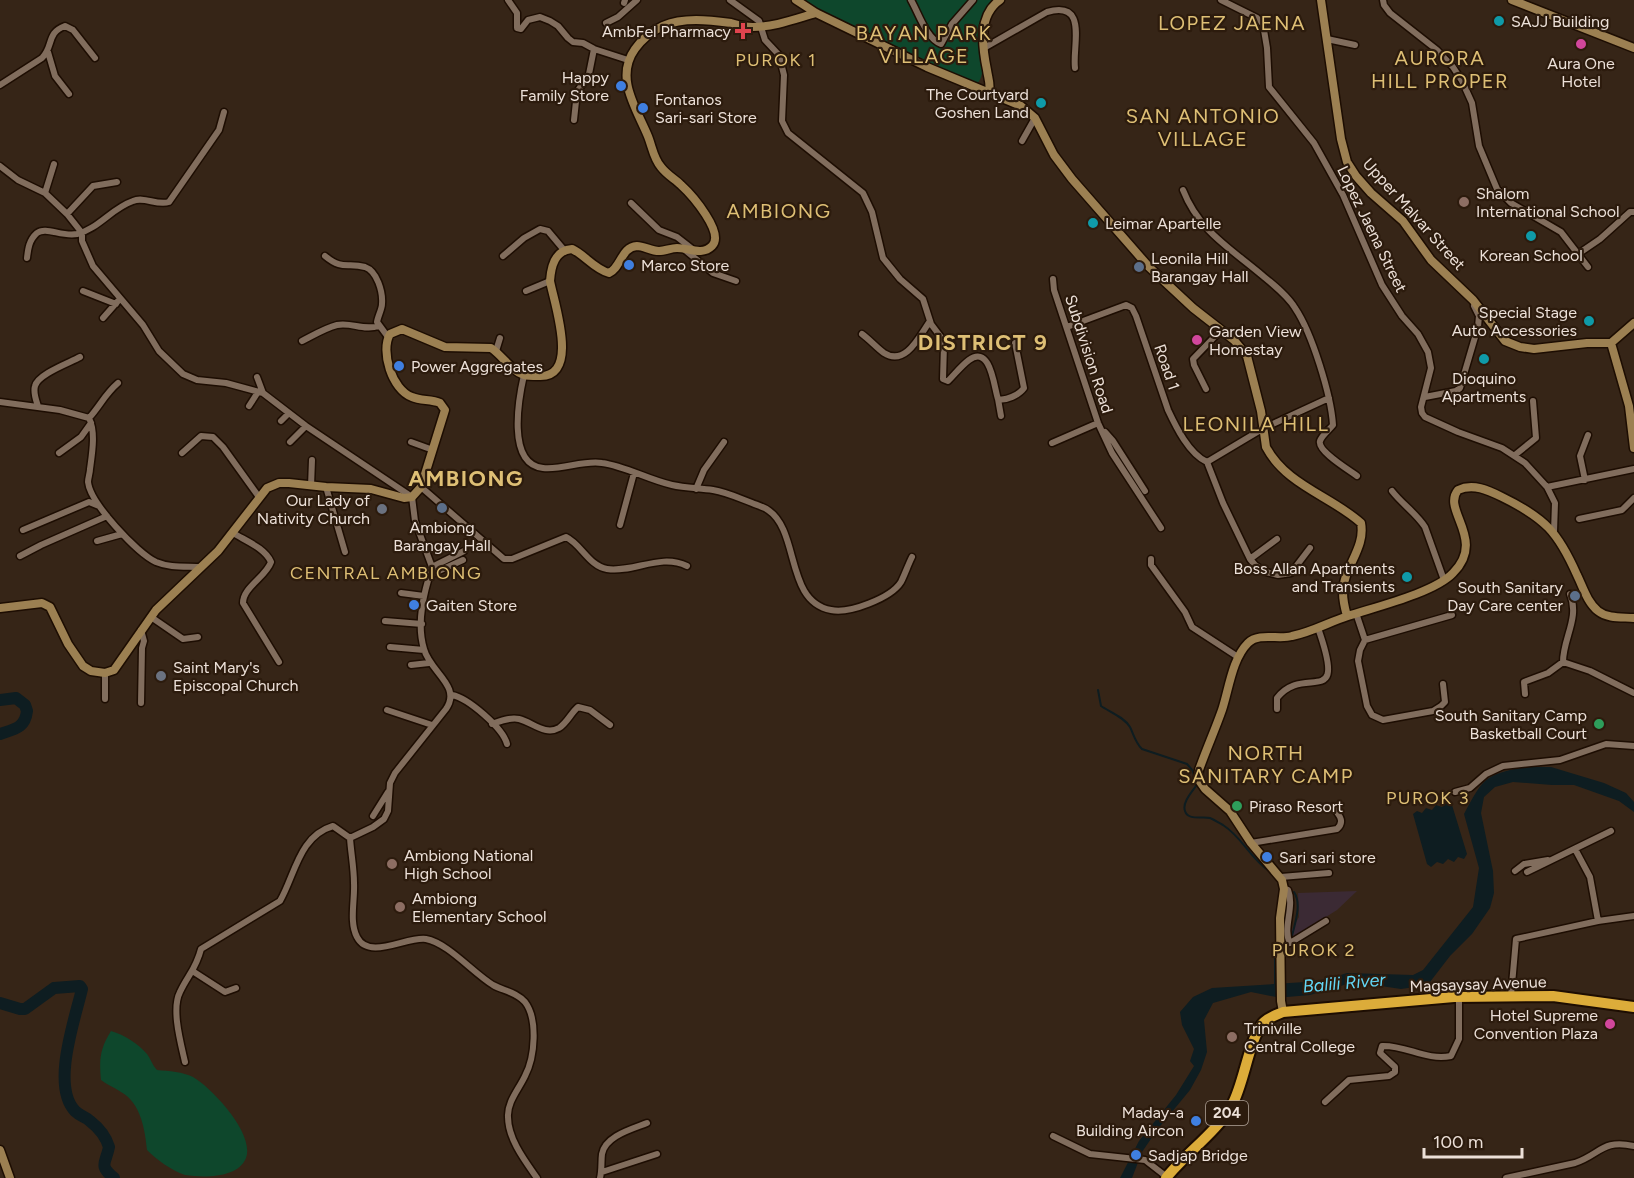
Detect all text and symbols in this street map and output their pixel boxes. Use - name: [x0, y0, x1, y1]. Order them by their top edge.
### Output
- district label: LOPEZ JAENA: [1158, 11, 1306, 35]
- place label: SAJJ Building: [1511, 12, 1609, 31]
- marker: SAJJ Building: [1492, 14, 1506, 28]
- district label: BAYAN PARK VILLAGE: [856, 21, 992, 68]
- place label: AmbFel Pharmacy: [602, 22, 732, 41]
- marker: AmbFel Pharmacy: [736, 24, 750, 38]
- marker: Aura One Hotel: [1574, 37, 1588, 51]
- district label: AURORA HILL PROPER: [1371, 46, 1509, 93]
- district label: PUROK 1: [735, 49, 817, 71]
- place label: Aura One Hotel: [1547, 54, 1615, 91]
- place label: Happy Family Store: [520, 68, 610, 105]
- marker: Happy Family Store: [614, 79, 628, 93]
- place label: The Courtyard Goshen Land: [926, 85, 1029, 122]
- place label: Fontanos Sari-sari Store: [655, 90, 757, 127]
- marker: The Courtyard Goshen Land: [1034, 96, 1048, 110]
- marker: Fontanos Sari-sari Store: [636, 101, 650, 115]
- district label: SAN ANTONIO VILLAGE: [1126, 104, 1280, 151]
- street label: Upper Malvar Street: [1359, 154, 1469, 274]
- street label: Lopez Jaena Street: [1333, 163, 1411, 295]
- place label: Shalom International School: [1476, 184, 1620, 221]
- marker: Shalom International School: [1457, 195, 1471, 209]
- district label: AMBIONG: [727, 199, 831, 223]
- place label: Leimar Apartelle: [1105, 214, 1222, 233]
- marker: Leimar Apartelle: [1086, 216, 1100, 230]
- marker: Korean School: [1524, 229, 1538, 243]
- place label: Korean School: [1479, 246, 1583, 265]
- place label: Leonila Hill Barangay Hall: [1151, 249, 1248, 286]
- place label: Marco Store: [641, 256, 730, 275]
- marker: Marco Store: [622, 258, 636, 272]
- marker: Leonila Hill Barangay Hall: [1132, 260, 1146, 274]
- street label: Subdivision Road: [1061, 292, 1117, 416]
- place label: Special Stage Auto Accessories: [1452, 303, 1577, 340]
- marker: Special Stage Auto Accessories: [1582, 314, 1596, 328]
- place label: Garden View Homestay: [1209, 322, 1302, 359]
- district label: DISTRICT 9: [918, 329, 1048, 356]
- marker: Garden View Homestay: [1190, 333, 1204, 347]
- street label: Road 1: [1150, 341, 1184, 393]
- marker: Dioquino Apartments: [1477, 352, 1491, 366]
- place label: Power Aggregates: [411, 357, 543, 376]
- marker: Power Aggregates: [392, 359, 406, 373]
- place label: Dioquino Apartments: [1442, 369, 1526, 406]
- district label: LEONILA HILL: [1183, 412, 1329, 436]
- district label: AMBIONG: [408, 465, 524, 492]
- place label: Our Lady of Nativity Church: [257, 491, 370, 528]
- marker: Ambiong Barangay Hall: [435, 501, 449, 515]
- marker: Our Lady of Nativity Church: [375, 502, 389, 516]
- place label: Ambiong Barangay Hall: [393, 518, 491, 555]
- place label: Boss Allan Apartments and Transients: [1233, 559, 1395, 596]
- district label: CENTRAL AMBIONG: [290, 562, 482, 584]
- marker: Boss Allan Apartments and Transients: [1400, 570, 1414, 584]
- place label: South Sanitary Day Care center: [1447, 578, 1564, 615]
- marker: South Sanitary Day Care center: [1568, 589, 1582, 603]
- place label: Gaiten Store: [426, 596, 517, 615]
- marker: Gaiten Store: [407, 598, 421, 612]
- place label: Saint Mary's Episcopal Church: [173, 658, 299, 695]
- marker: Saint Mary's Episcopal Church: [154, 669, 168, 683]
- place label: South Sanitary Camp Basketball Court: [1435, 706, 1587, 743]
- marker: South Sanitary Camp Basketball Court: [1592, 717, 1606, 731]
- district label: NORTH SANITARY CAMP: [1178, 741, 1354, 788]
- district label: PUROK 3: [1386, 787, 1470, 809]
- place label: Piraso Resort: [1249, 797, 1343, 816]
- marker: Piraso Resort: [1230, 799, 1244, 813]
- place label: Ambiong National High School: [404, 846, 533, 883]
- place label: Sari sari store: [1279, 848, 1376, 867]
- marker: Sari sari store: [1260, 850, 1274, 864]
- marker: Ambiong National High School: [385, 857, 399, 871]
- place label: Ambiong Elementary School: [412, 889, 546, 926]
- marker: Ambiong Elementary School: [393, 900, 407, 914]
- district label: PUROK 2: [1272, 939, 1356, 961]
- water label: Balili River: [1302, 968, 1387, 998]
- street label: Magsaysay Avenue: [1409, 972, 1547, 996]
- place label: Hotel Supreme Convention Plaza: [1474, 1006, 1598, 1043]
- marker: Hotel Supreme Convention Plaza: [1603, 1017, 1617, 1031]
- place label: Triniville Central College: [1244, 1019, 1355, 1056]
- marker: Triniville Central College: [1225, 1030, 1239, 1044]
- road number: 204: [1206, 1101, 1248, 1125]
- place label: Maday-a Building Aircon: [1076, 1103, 1184, 1140]
- marker: Maday-a Building Aircon: [1189, 1114, 1203, 1128]
- scale bar: [1424, 1121, 1522, 1159]
- text: 100 m: [1433, 1131, 1483, 1153]
- place label: Sadjap Bridge: [1148, 1146, 1248, 1165]
- marker: Sadjap Bridge: [1129, 1148, 1143, 1162]

